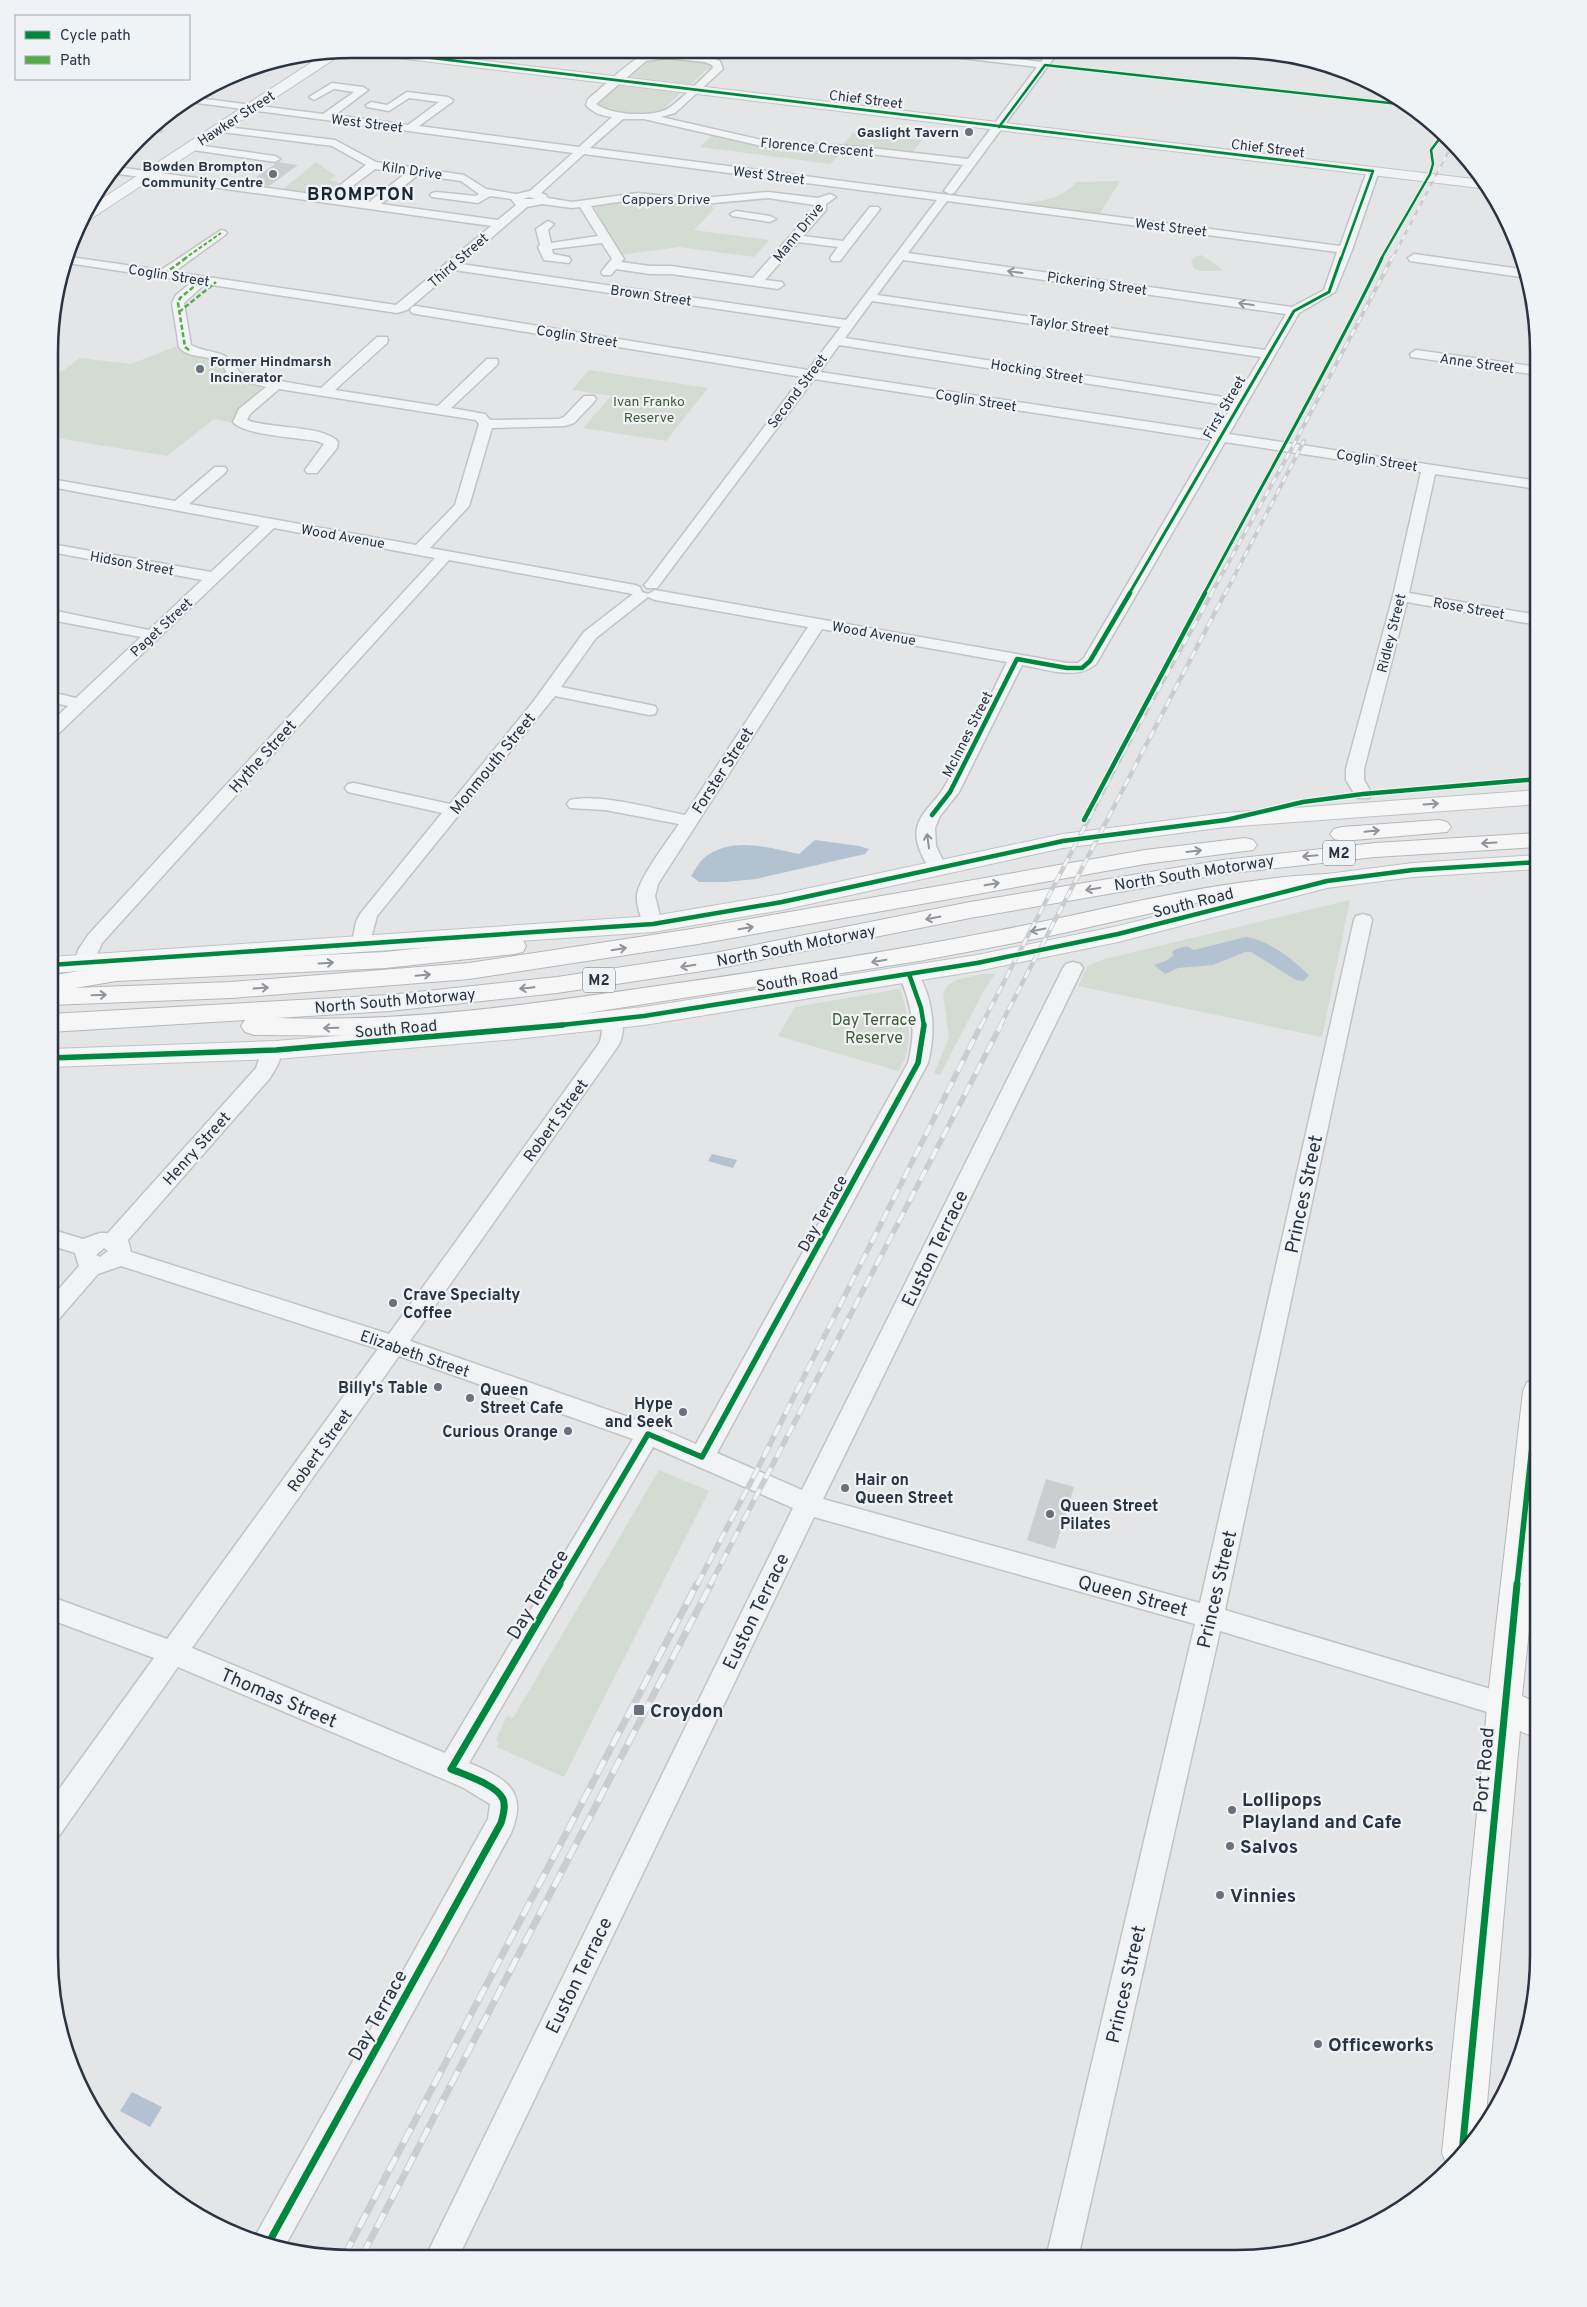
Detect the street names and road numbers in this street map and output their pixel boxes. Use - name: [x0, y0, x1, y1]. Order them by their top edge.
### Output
- street label: Hawker Street: [195, 88, 279, 151]
- street label: Chief Street: [828, 88, 904, 113]
- street label: West Street: [330, 112, 404, 137]
- street label: Florence Crescent: [759, 135, 874, 162]
- street label: Chief Street: [1230, 137, 1306, 162]
- street label: Kiln Drive: [380, 159, 443, 184]
- street label: West Street: [732, 164, 806, 189]
- street label: Cappers Drive: [622, 192, 710, 209]
- street label: Mann Drive: [770, 200, 828, 266]
- street label: West Street: [1134, 216, 1208, 241]
- street label: Third Street: [425, 230, 493, 292]
- street label: Coglin Street: [127, 262, 211, 291]
- street label: Pickering Street: [1046, 269, 1148, 300]
- street label: Brown Street: [609, 282, 692, 311]
- street label: Taylor Street: [1028, 312, 1110, 341]
- street label: Coglin Street: [535, 323, 619, 352]
- street label: Second Street: [765, 351, 832, 432]
- street label: Anne Street: [1438, 351, 1515, 378]
- street label: Hocking Street: [989, 357, 1084, 388]
- street label: First Street: [1200, 373, 1250, 442]
- street label: Coglin Street: [934, 387, 1018, 416]
- street label: Coglin Street: [1335, 447, 1419, 476]
- street label: Wood Avenue: [299, 522, 386, 553]
- street label: Hidson Street: [88, 549, 175, 580]
- street label: Ridley Street: [1374, 592, 1410, 675]
- street label: Paget Street: [128, 595, 197, 661]
- street label: Rose Street: [1432, 595, 1506, 624]
- street label: Wood Avenue: [830, 619, 917, 650]
- street label: McInnes Street: [939, 689, 997, 781]
- street label: Monmouth Street: [446, 709, 541, 819]
- street label: Hythe Street: [226, 717, 301, 798]
- street label: Forster Street: [688, 724, 759, 818]
- road number: M2: [1323, 840, 1355, 866]
- street label: North South Motorway: [1113, 851, 1276, 896]
- street label: South Road: [1151, 884, 1236, 924]
- street label: North South Motorway: [715, 922, 878, 972]
- street label: South Road: [755, 965, 840, 997]
- road number: M2: [583, 968, 615, 992]
- street label: North South Motorway: [314, 985, 477, 1019]
- street label: South Road: [354, 1016, 438, 1044]
- street label: Robert Street: [520, 1076, 593, 1166]
- street label: Henry Street: [159, 1109, 236, 1190]
- street label: Princes Street: [1281, 1133, 1329, 1256]
- street label: Day Terrace: [794, 1172, 853, 1256]
- street label: Euston Terrace: [897, 1187, 974, 1311]
- street label: Elizabeth Street: [357, 1327, 472, 1383]
- street label: Robert Street: [284, 1406, 357, 1496]
- street label: Princes Street: [1193, 1528, 1243, 1651]
- street label: Day Terrace: [503, 1546, 575, 1644]
- street label: Euston Terrace: [718, 1550, 795, 1674]
- street label: Queen Street: [1075, 1571, 1190, 1623]
- street label: Thomas Street: [216, 1663, 340, 1734]
- street label: Port Road: [1469, 1726, 1501, 1814]
- street label: Euston Terrace: [541, 1914, 618, 2038]
- street label: Princes Street: [1102, 1923, 1152, 2046]
- street label: Day Terrace: [344, 1966, 414, 2066]

